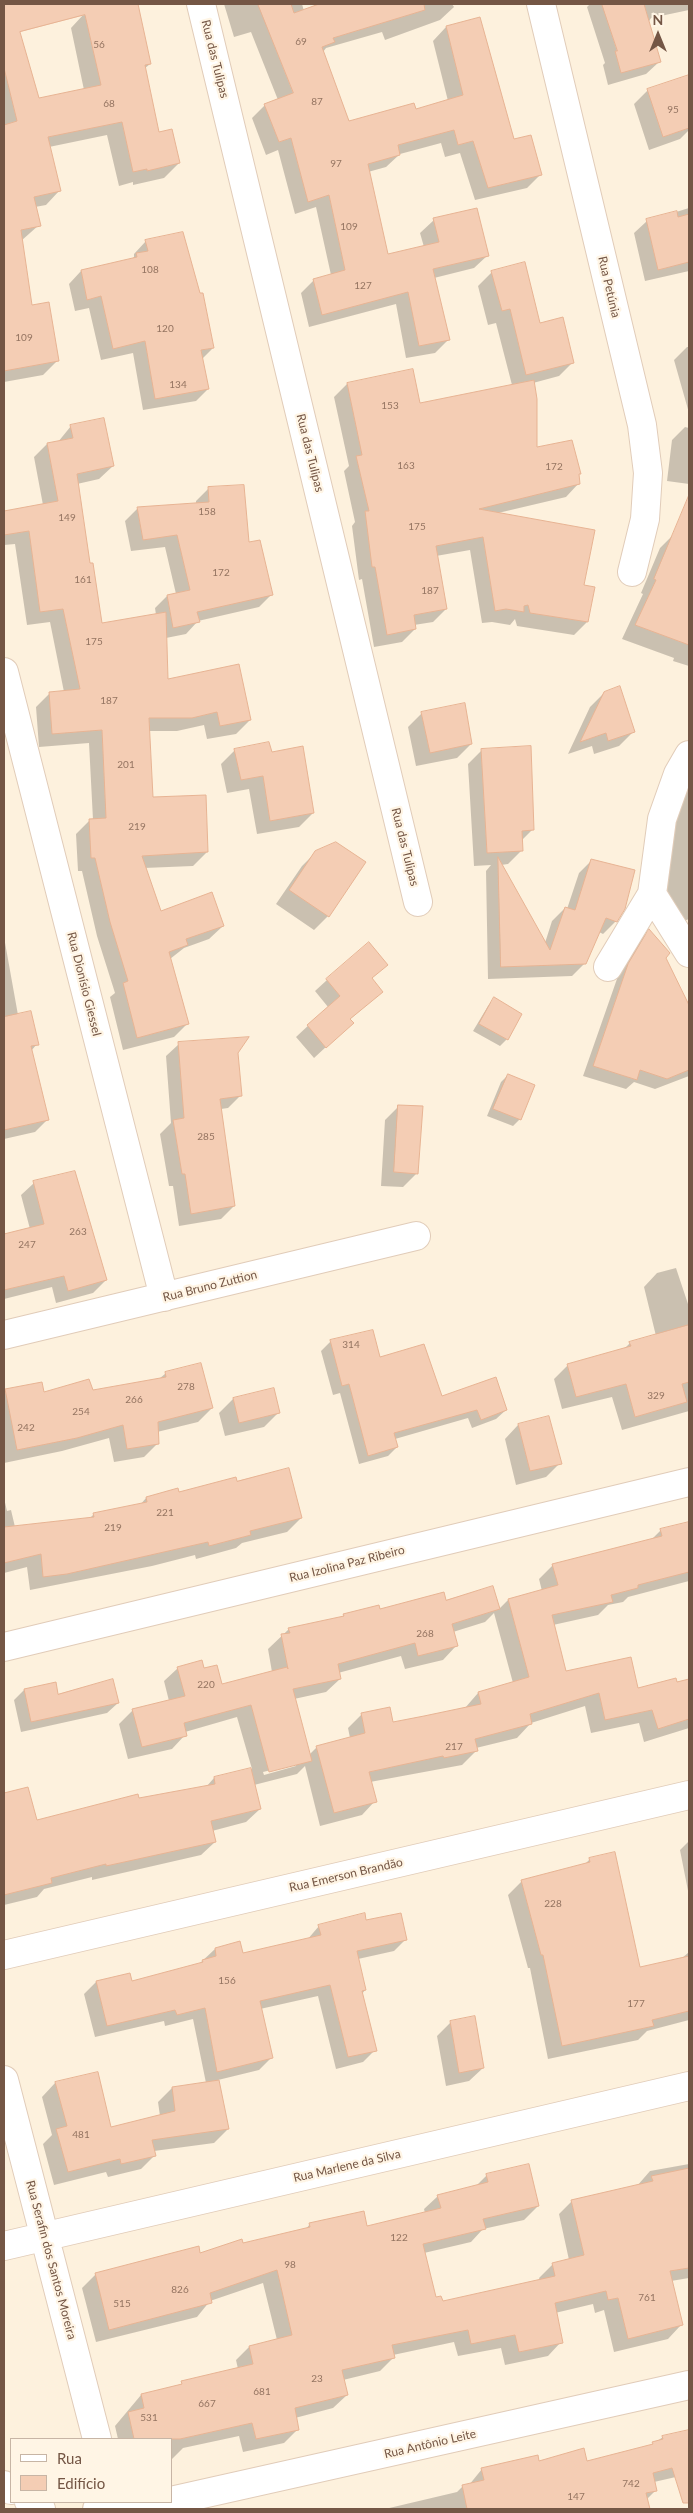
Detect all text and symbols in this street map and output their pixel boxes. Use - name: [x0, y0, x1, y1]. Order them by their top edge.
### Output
- north arrow: [633, 10, 683, 60]
- text: N: [653, 11, 663, 28]
- street label: Rua das Tulipas: [198, 18, 232, 100]
- house number: 69: [295, 36, 307, 48]
- house number: 56: [93, 39, 105, 51]
- house number: 87: [311, 96, 323, 108]
- house number: 68: [103, 98, 115, 110]
- house number: 95: [667, 104, 679, 116]
- house number: 97: [330, 158, 342, 170]
- house number: 109: [340, 221, 358, 233]
- street label: Rua Petúnia: [595, 255, 623, 319]
- house number: 108: [141, 264, 159, 276]
- house number: 127: [354, 280, 372, 292]
- house number: 120: [156, 323, 174, 335]
- house number: 109: [15, 332, 33, 344]
- house number: 134: [169, 379, 187, 391]
- house number: 153: [381, 400, 399, 412]
- street label: Rua das Tulipas: [293, 412, 327, 494]
- house number: 163: [397, 460, 415, 472]
- house number: 172: [545, 461, 563, 473]
- house number: 158: [198, 506, 216, 518]
- house number: 149: [58, 512, 76, 524]
- house number: 175: [408, 521, 426, 533]
- house number: 172: [212, 567, 230, 579]
- house number: 161: [74, 574, 92, 586]
- house number: 187: [421, 585, 439, 597]
- house number: 175: [85, 636, 103, 648]
- house number: 187: [100, 695, 118, 707]
- house number: 201: [117, 759, 135, 771]
- street label: Rua das Tulipas: [388, 806, 422, 888]
- house number: 219: [128, 821, 146, 833]
- street label: Rua Dionísio Giessel: [64, 930, 104, 1038]
- house number: 285: [197, 1131, 215, 1143]
- house number: 263: [69, 1226, 87, 1238]
- house number: 247: [18, 1239, 36, 1251]
- street label: Rua Bruno Zuttion: [161, 1267, 259, 1305]
- house number: 314: [342, 1339, 360, 1351]
- house number: 278: [177, 1381, 195, 1393]
- house number: 329: [647, 1390, 665, 1402]
- house number: 266: [125, 1394, 143, 1406]
- house number: 254: [72, 1406, 90, 1418]
- house number: 242: [17, 1422, 35, 1434]
- house number: 221: [156, 1507, 174, 1519]
- house number: 219: [104, 1522, 122, 1534]
- street label: Rua Izolina Paz Ribeiro: [288, 1543, 406, 1585]
- house number: 268: [416, 1628, 434, 1640]
- house number: 220: [197, 1679, 215, 1691]
- house number: 217: [445, 1741, 463, 1753]
- street label: Rua Emerson Brandão: [288, 1855, 404, 1895]
- house number: 228: [544, 1898, 562, 1910]
- house number: 156: [218, 1975, 236, 1987]
- house number: 177: [627, 1998, 645, 2010]
- house number: 481: [72, 2129, 90, 2141]
- street label: Rua Marlene da Silva: [292, 2147, 402, 2185]
- street label: Rua Serafin dos Santos Moreira: [23, 2179, 79, 2341]
- house number: 122: [390, 2232, 408, 2244]
- house number: 98: [284, 2259, 296, 2271]
- house number: 826: [171, 2284, 189, 2296]
- house number: 761: [638, 2292, 656, 2304]
- house number: 515: [113, 2298, 131, 2310]
- house number: 23: [311, 2373, 323, 2385]
- house number: 681: [253, 2386, 271, 2398]
- house number: 667: [198, 2398, 216, 2410]
- house number: 531: [140, 2412, 158, 2424]
- street label: Rua Antônio Leite: [383, 2426, 477, 2462]
- legend: [10, 2438, 172, 2503]
- text: Rua: [57, 2449, 82, 2467]
- text: Edifício: [57, 2474, 105, 2492]
- house number: 742: [622, 2478, 640, 2490]
- house number: 147: [567, 2491, 585, 2503]

